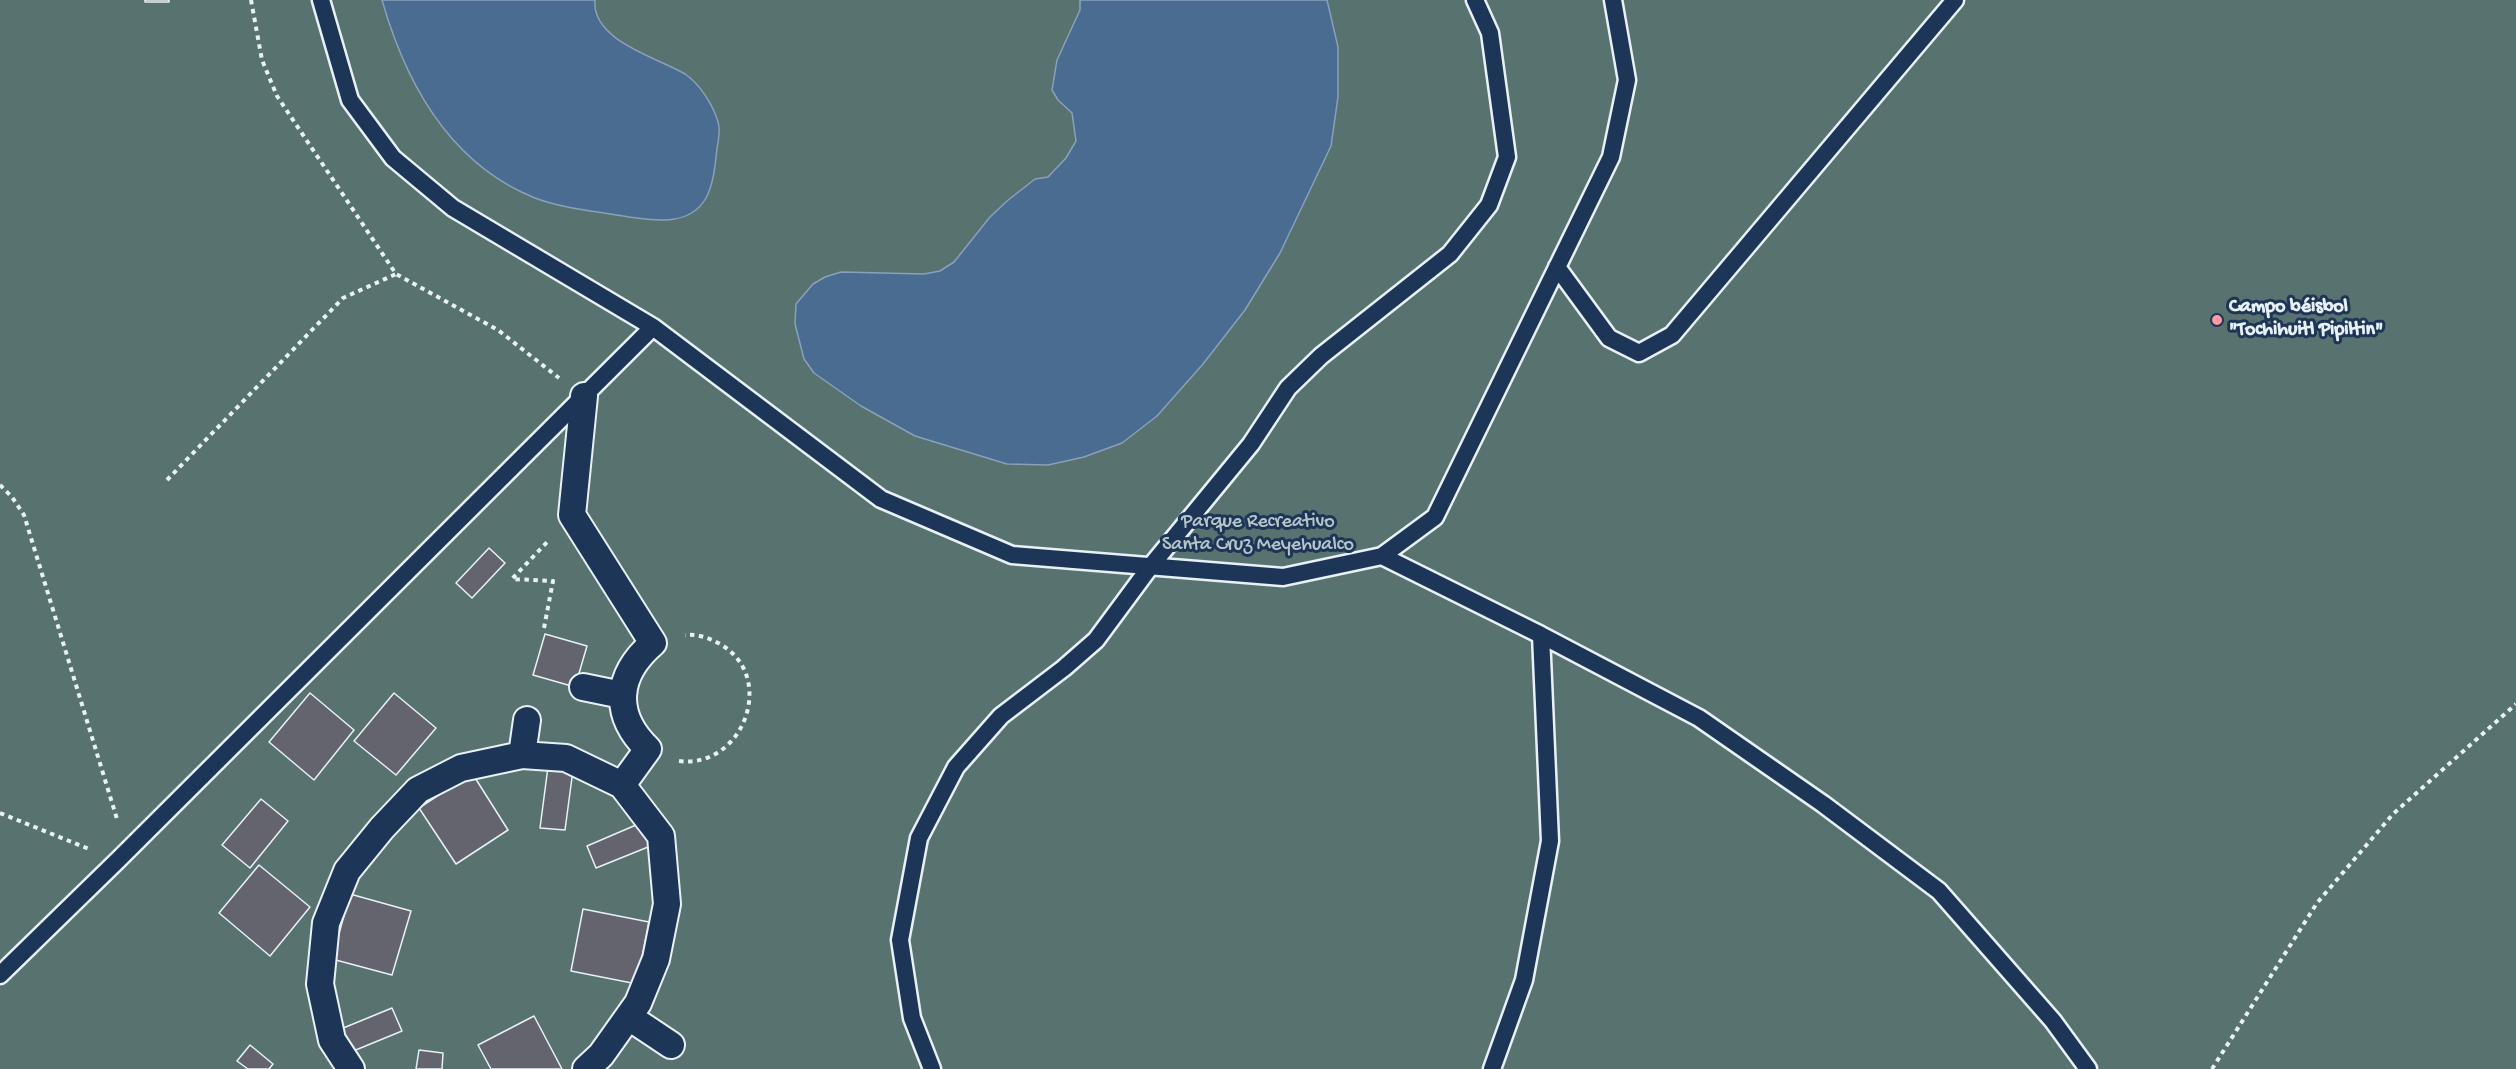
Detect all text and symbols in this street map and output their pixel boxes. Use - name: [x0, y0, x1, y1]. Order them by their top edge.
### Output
- place label: Campo béisbol "Tochihuitl Pipiltin": [2229, 296, 2383, 343]
- marker: Campo béisbol "Tochihuitl Pipiltin": [2210, 313, 2224, 327]
- park label: Parque Recreativo Santa Cruz Meyehualco: [1162, 511, 1354, 558]

